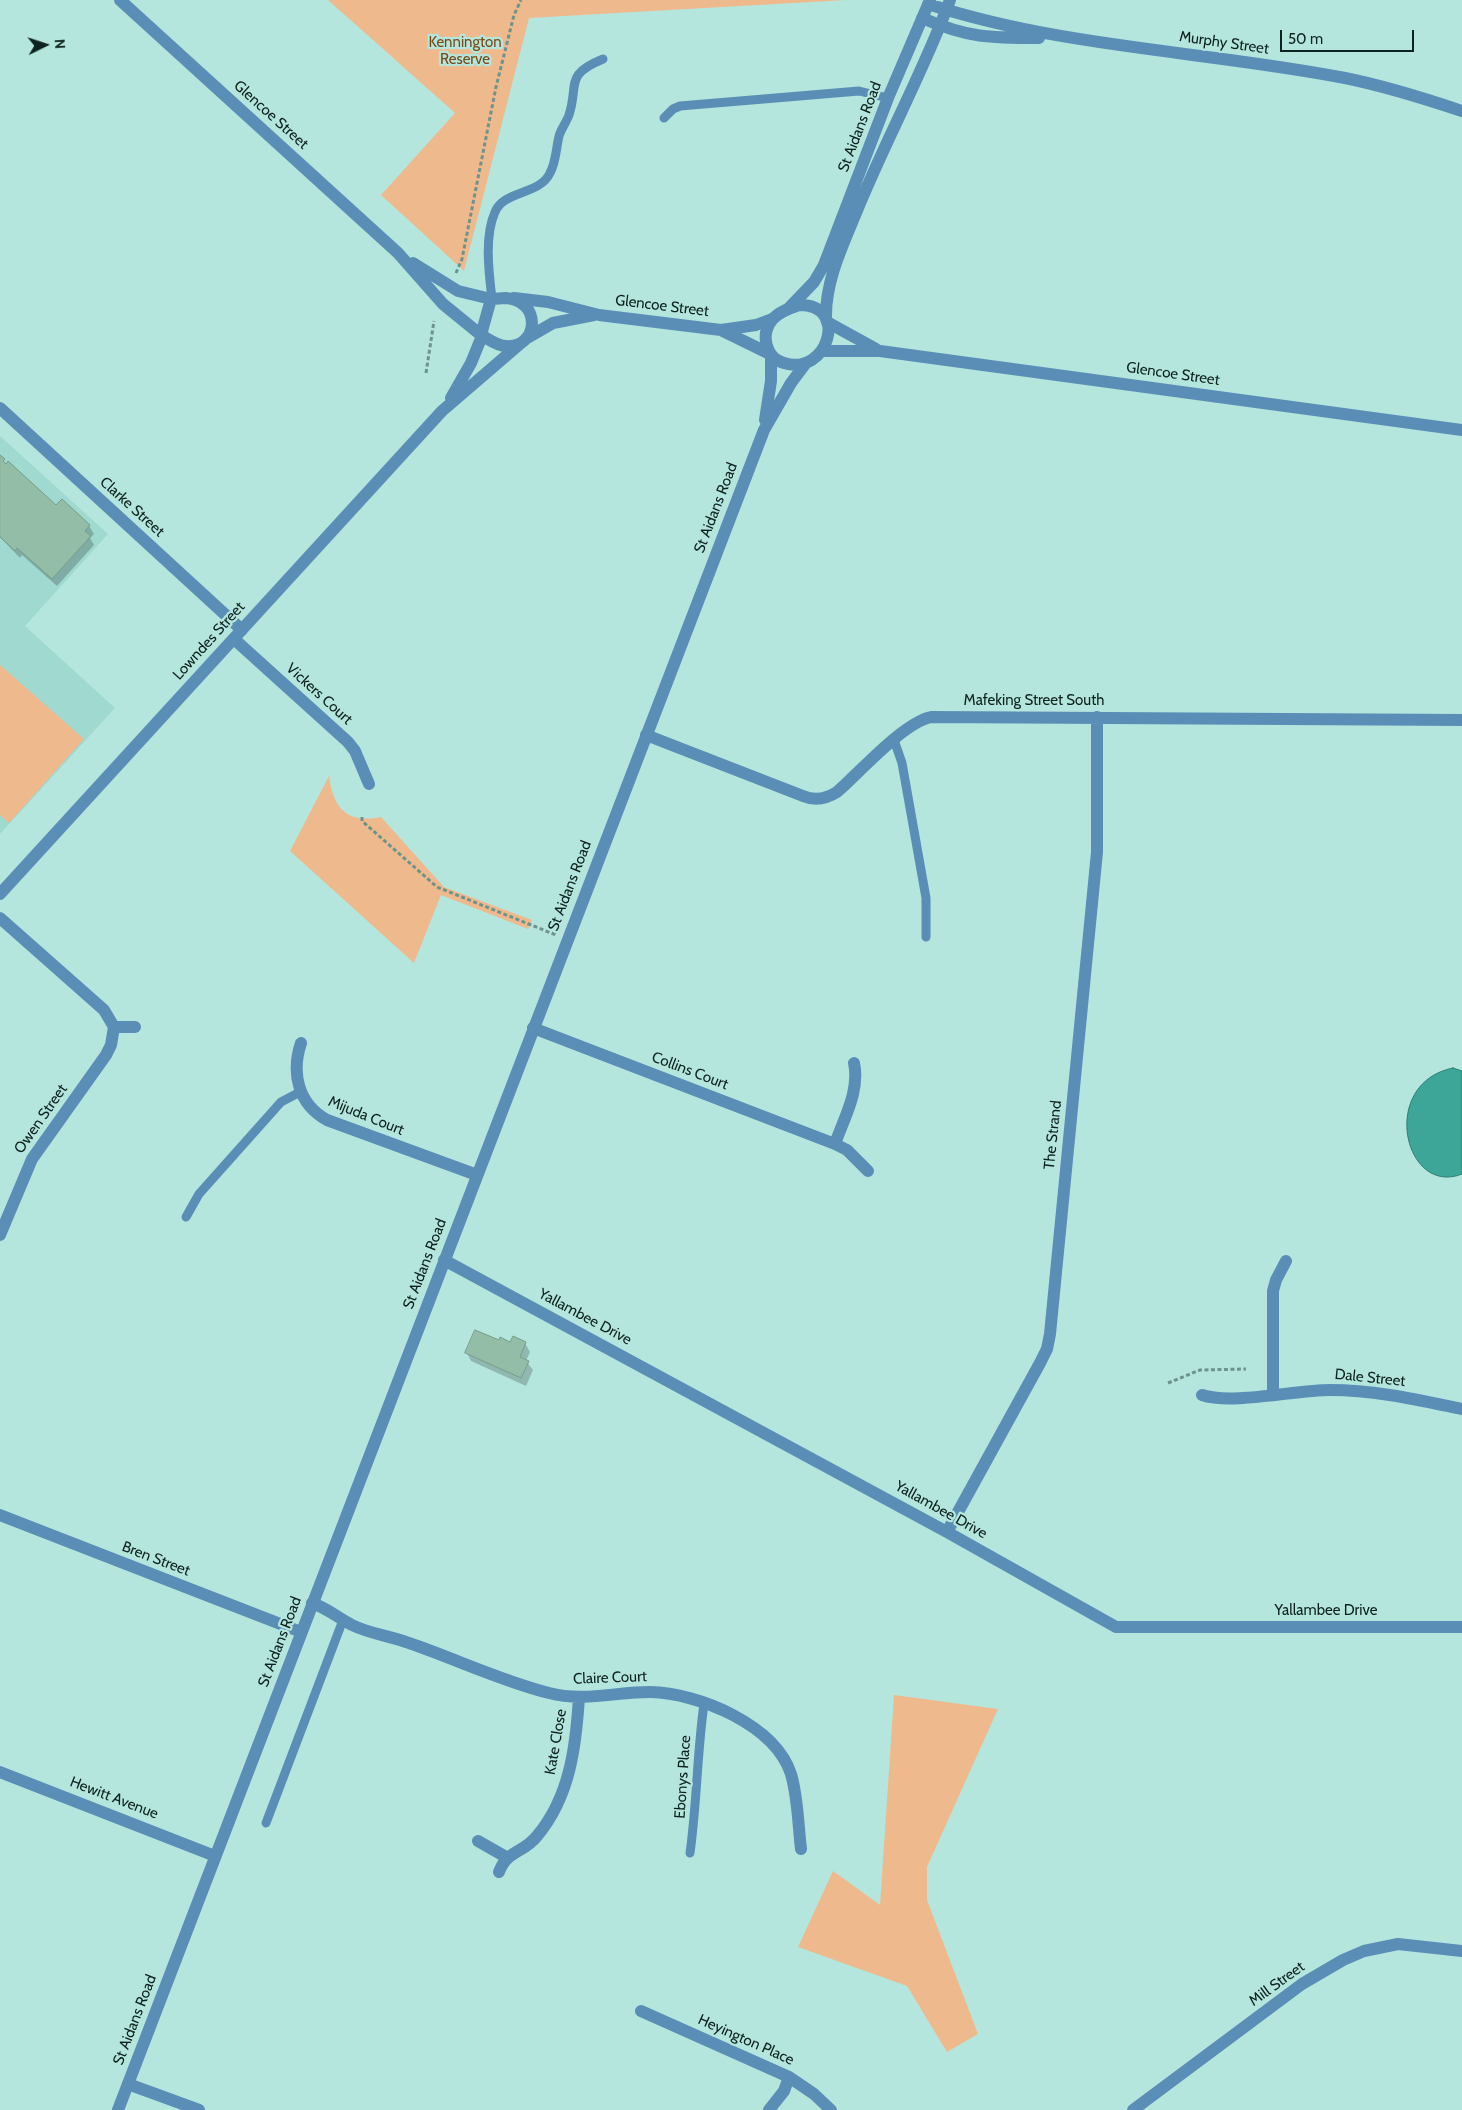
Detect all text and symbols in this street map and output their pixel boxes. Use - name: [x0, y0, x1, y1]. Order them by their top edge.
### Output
- north arrow: [20, 20, 70, 70]
- scale bar: [1282, 20, 1416, 52]
- street label: Murphy Street: [1178, 28, 1270, 58]
- text: 50 m: [1288, 30, 1323, 48]
- park label: Kennington Reserve: [428, 34, 502, 69]
- text: N: [51, 38, 69, 50]
- street label: Glencoe Street: [230, 77, 312, 153]
- street label: St Aidans Road: [835, 79, 885, 175]
- street label: Glencoe Street: [614, 291, 710, 321]
- street label: Glencoe Street: [1125, 359, 1221, 389]
- street label: St Aidans Road: [691, 460, 741, 556]
- street label: Clarke Street: [96, 473, 168, 541]
- street label: Lowndes Street: [169, 598, 249, 684]
- street label: Vickers Court: [282, 659, 356, 729]
- street label: Mafeking Street South: [964, 692, 1104, 710]
- street label: St Aidans Road: [545, 838, 595, 934]
- street label: Collins Court: [649, 1048, 731, 1094]
- street label: Owen Street: [11, 1081, 71, 1157]
- street label: Mijuda Court: [326, 1093, 406, 1139]
- street label: The Strand: [1040, 1100, 1066, 1170]
- street label: St Aidans Road: [400, 1216, 450, 1312]
- street label: Yallambee Drive: [535, 1285, 635, 1349]
- street label: Dale Street: [1334, 1365, 1406, 1391]
- street label: Yallambee Drive: [892, 1477, 990, 1543]
- street label: Bren Street: [119, 1538, 193, 1580]
- street label: St Aidans Road: [255, 1594, 305, 1690]
- street label: Yallambee Drive: [1275, 1602, 1377, 1620]
- street label: Claire Court: [573, 1668, 647, 1688]
- street label: Kate Close: [541, 1708, 571, 1776]
- street label: Ebonys Place: [671, 1735, 695, 1819]
- street label: Hewitt Avenue: [67, 1773, 161, 1823]
- street label: Mill Street: [1246, 1958, 1308, 2010]
- street label: St Aidans Road: [110, 1972, 160, 2068]
- street label: Heyington Place: [695, 2011, 797, 2069]

